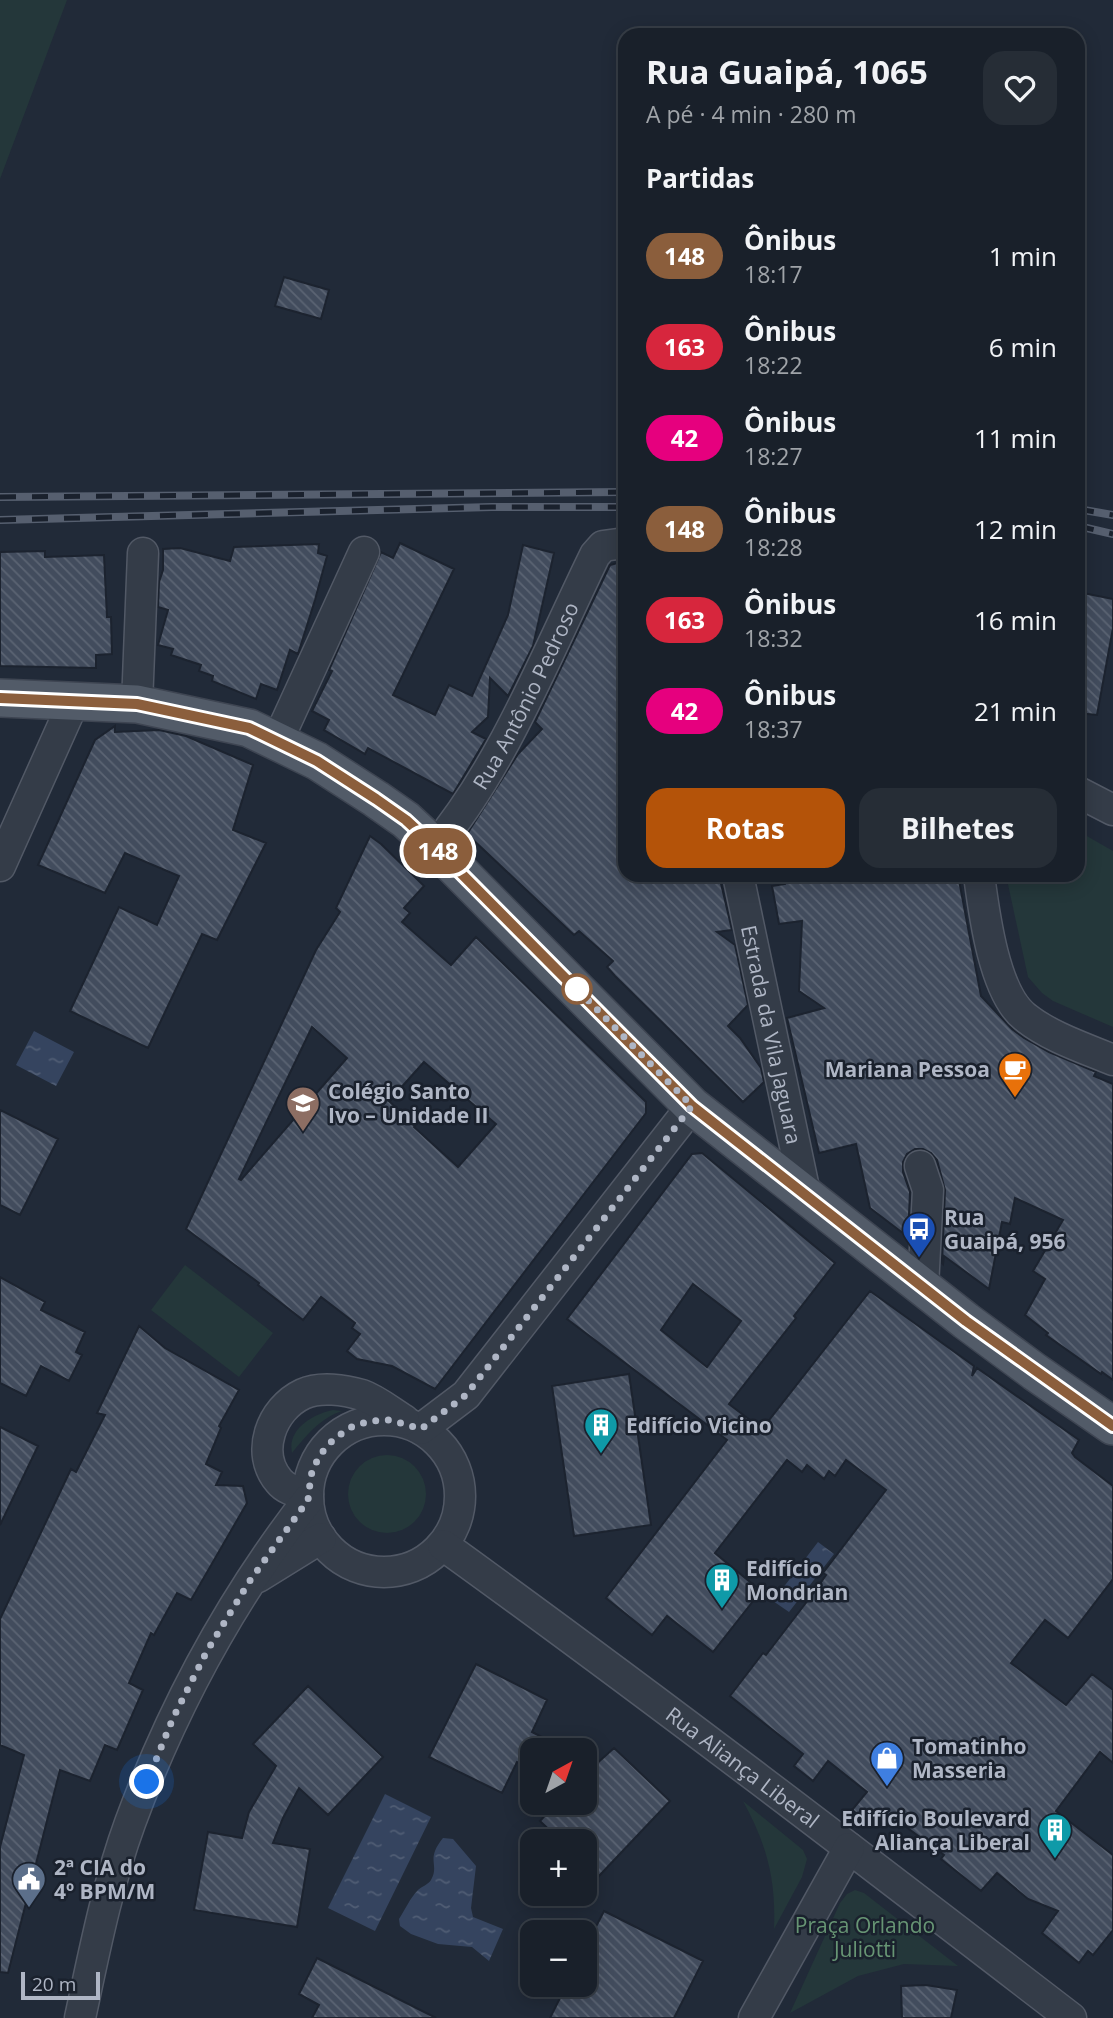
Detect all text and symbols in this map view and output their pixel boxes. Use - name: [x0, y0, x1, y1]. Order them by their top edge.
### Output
- text: Rua Guaipá, 1065: [646, 49, 928, 94]
- button: heart: [983, 51, 1057, 125]
- text: A pé · 4 min · 280 m: [646, 98, 857, 130]
- text: Partidas: [646, 160, 754, 196]
- text: Ônibus: [744, 222, 836, 258]
- text: 1 min: [989, 238, 1057, 274]
- text: 148: [664, 239, 705, 272]
- text: 18:17: [744, 258, 803, 290]
- text: Ônibus: [744, 313, 836, 349]
- text: 6 min: [989, 329, 1057, 365]
- text: 163: [664, 330, 705, 363]
- text: 18:22: [744, 349, 803, 381]
- text: Ônibus: [744, 404, 836, 440]
- text: 11 min: [974, 420, 1057, 456]
- text: 42: [671, 421, 698, 454]
- text: 18:27: [744, 440, 803, 472]
- text: Ônibus: [744, 495, 836, 531]
- text: 12 min: [974, 511, 1057, 547]
- text: 148: [664, 512, 705, 545]
- text: 18:28: [744, 531, 803, 563]
- text: Ônibus: [744, 586, 836, 622]
- street label: Rua Antônio Pedroso: [466, 597, 585, 795]
- text: 16 min: [974, 602, 1057, 638]
- text: 163: [664, 603, 705, 636]
- text: 18:32: [744, 622, 803, 654]
- text: Ônibus: [744, 677, 836, 713]
- text: 21 min: [974, 693, 1057, 729]
- text: 42: [671, 694, 698, 727]
- text: 18:37: [744, 713, 803, 745]
- button: Rotas: [646, 788, 845, 868]
- button: Bilhetes: [859, 788, 1057, 868]
- line badge: 148: [398, 828, 478, 874]
- text: 148: [417, 834, 459, 867]
- street label: Estrada da Vila Jaguara: [735, 922, 808, 1147]
- unlabelled marker: [562, 974, 592, 1004]
- cafe icon: Mariana Pessoa: [996, 1050, 1034, 1099]
- place label: Mariana Pessoa: [825, 1055, 990, 1083]
- place label: Colégio Santo Ivo – Unidade II: [328, 1077, 488, 1129]
- school or university icon: Colégio Santo Ivo – Unidade II: [284, 1084, 322, 1133]
- place label: Rua Guaipá, 956: [944, 1203, 1066, 1255]
- bus stop icon: Rua Guaipá, 956: [900, 1210, 938, 1259]
- building icon: Edifício Vicino: [582, 1406, 620, 1455]
- place label: Edifício Vicino: [626, 1411, 772, 1439]
- place label: Edifício Mondrian: [746, 1554, 848, 1606]
- building icon: Edifício Mondrian: [703, 1561, 741, 1610]
- street label: Rua Aliança Liberal: [660, 1700, 825, 1834]
- place label: Tomatinho Masseria: [912, 1732, 1027, 1784]
- north arrow: [520, 1738, 597, 1815]
- map controls: [520, 1738, 597, 1997]
- shop icon: Tomatinho Masseria: [868, 1739, 906, 1788]
- your location: [129, 1764, 164, 1799]
- place label: Edifício Boulevard Aliança Liberal: [841, 1804, 1030, 1856]
- building icon: Edifício Boulevard Aliança Liberal: [1036, 1811, 1074, 1860]
- button: +: [520, 1829, 597, 1906]
- place label: 2ª CIA do 4º BPM/M: [54, 1853, 155, 1905]
- public building icon: 2ª CIA do 4º BPM/M: [10, 1860, 48, 1909]
- park label: Praça Orlando Juliotti: [795, 1911, 935, 1963]
- button: −: [520, 1920, 597, 1997]
- scale bar: [21, 1969, 100, 2001]
- text: 20 m: [32, 1971, 76, 1997]

